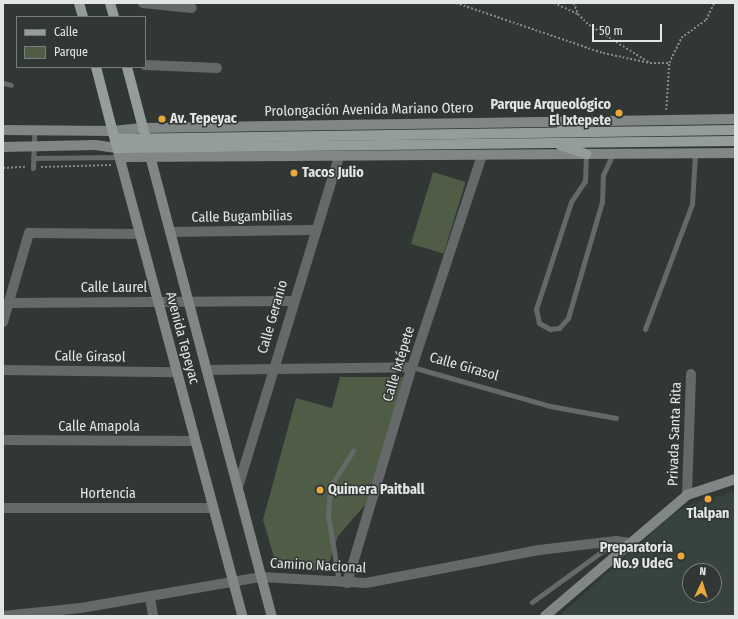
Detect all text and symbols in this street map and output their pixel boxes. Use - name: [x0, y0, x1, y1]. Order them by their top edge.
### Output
- legend: [16, 16, 146, 68]
- scale bar: [594, 16, 664, 42]
- text: 50 m: [599, 24, 623, 38]
- text: Calle: [54, 25, 78, 39]
- text: Parque: [54, 45, 88, 59]
- place label: Parque Arqueológico El Ixtepete: [491, 97, 611, 130]
- street label: Prolongación Avenida Mariano Otero: [264, 100, 474, 120]
- marker: Parque Arqueológico El Ixtepete: [614, 108, 624, 118]
- place label: Av. Tepeyac: [170, 111, 237, 127]
- marker: Av. Tepeyac: [157, 114, 167, 124]
- place label: Tacos Julio: [302, 165, 364, 181]
- marker: Tacos Julio: [289, 168, 299, 178]
- street label: Calle Bugambilias: [191, 208, 293, 226]
- street label: Calle Geranio: [254, 278, 292, 356]
- street label: Calle Laurel: [81, 280, 147, 296]
- street label: Avenida Tepeyac: [162, 290, 202, 386]
- street label: Calle Ixtépete: [380, 324, 418, 404]
- street label: Calle Girasol: [54, 348, 126, 366]
- street label: Calle Girasol: [428, 349, 500, 385]
- street label: Privada Santa Rita: [665, 382, 685, 486]
- street label: Calle Amapola: [58, 419, 140, 435]
- place label: Quimera Paitball: [328, 482, 425, 498]
- marker: Quimera Paitball: [315, 485, 325, 495]
- street label: Hortencia: [80, 486, 136, 502]
- marker: Tlalpan: [703, 494, 713, 504]
- place label: Tlalpan: [687, 506, 729, 522]
- place label: Preparatoria No.9 UdeG: [600, 540, 673, 572]
- marker: Preparatoria No.9 UdeG: [676, 551, 686, 561]
- street label: Camino Nacional: [270, 555, 366, 577]
- north arrow: [682, 563, 722, 603]
- text: N: [699, 565, 707, 578]

